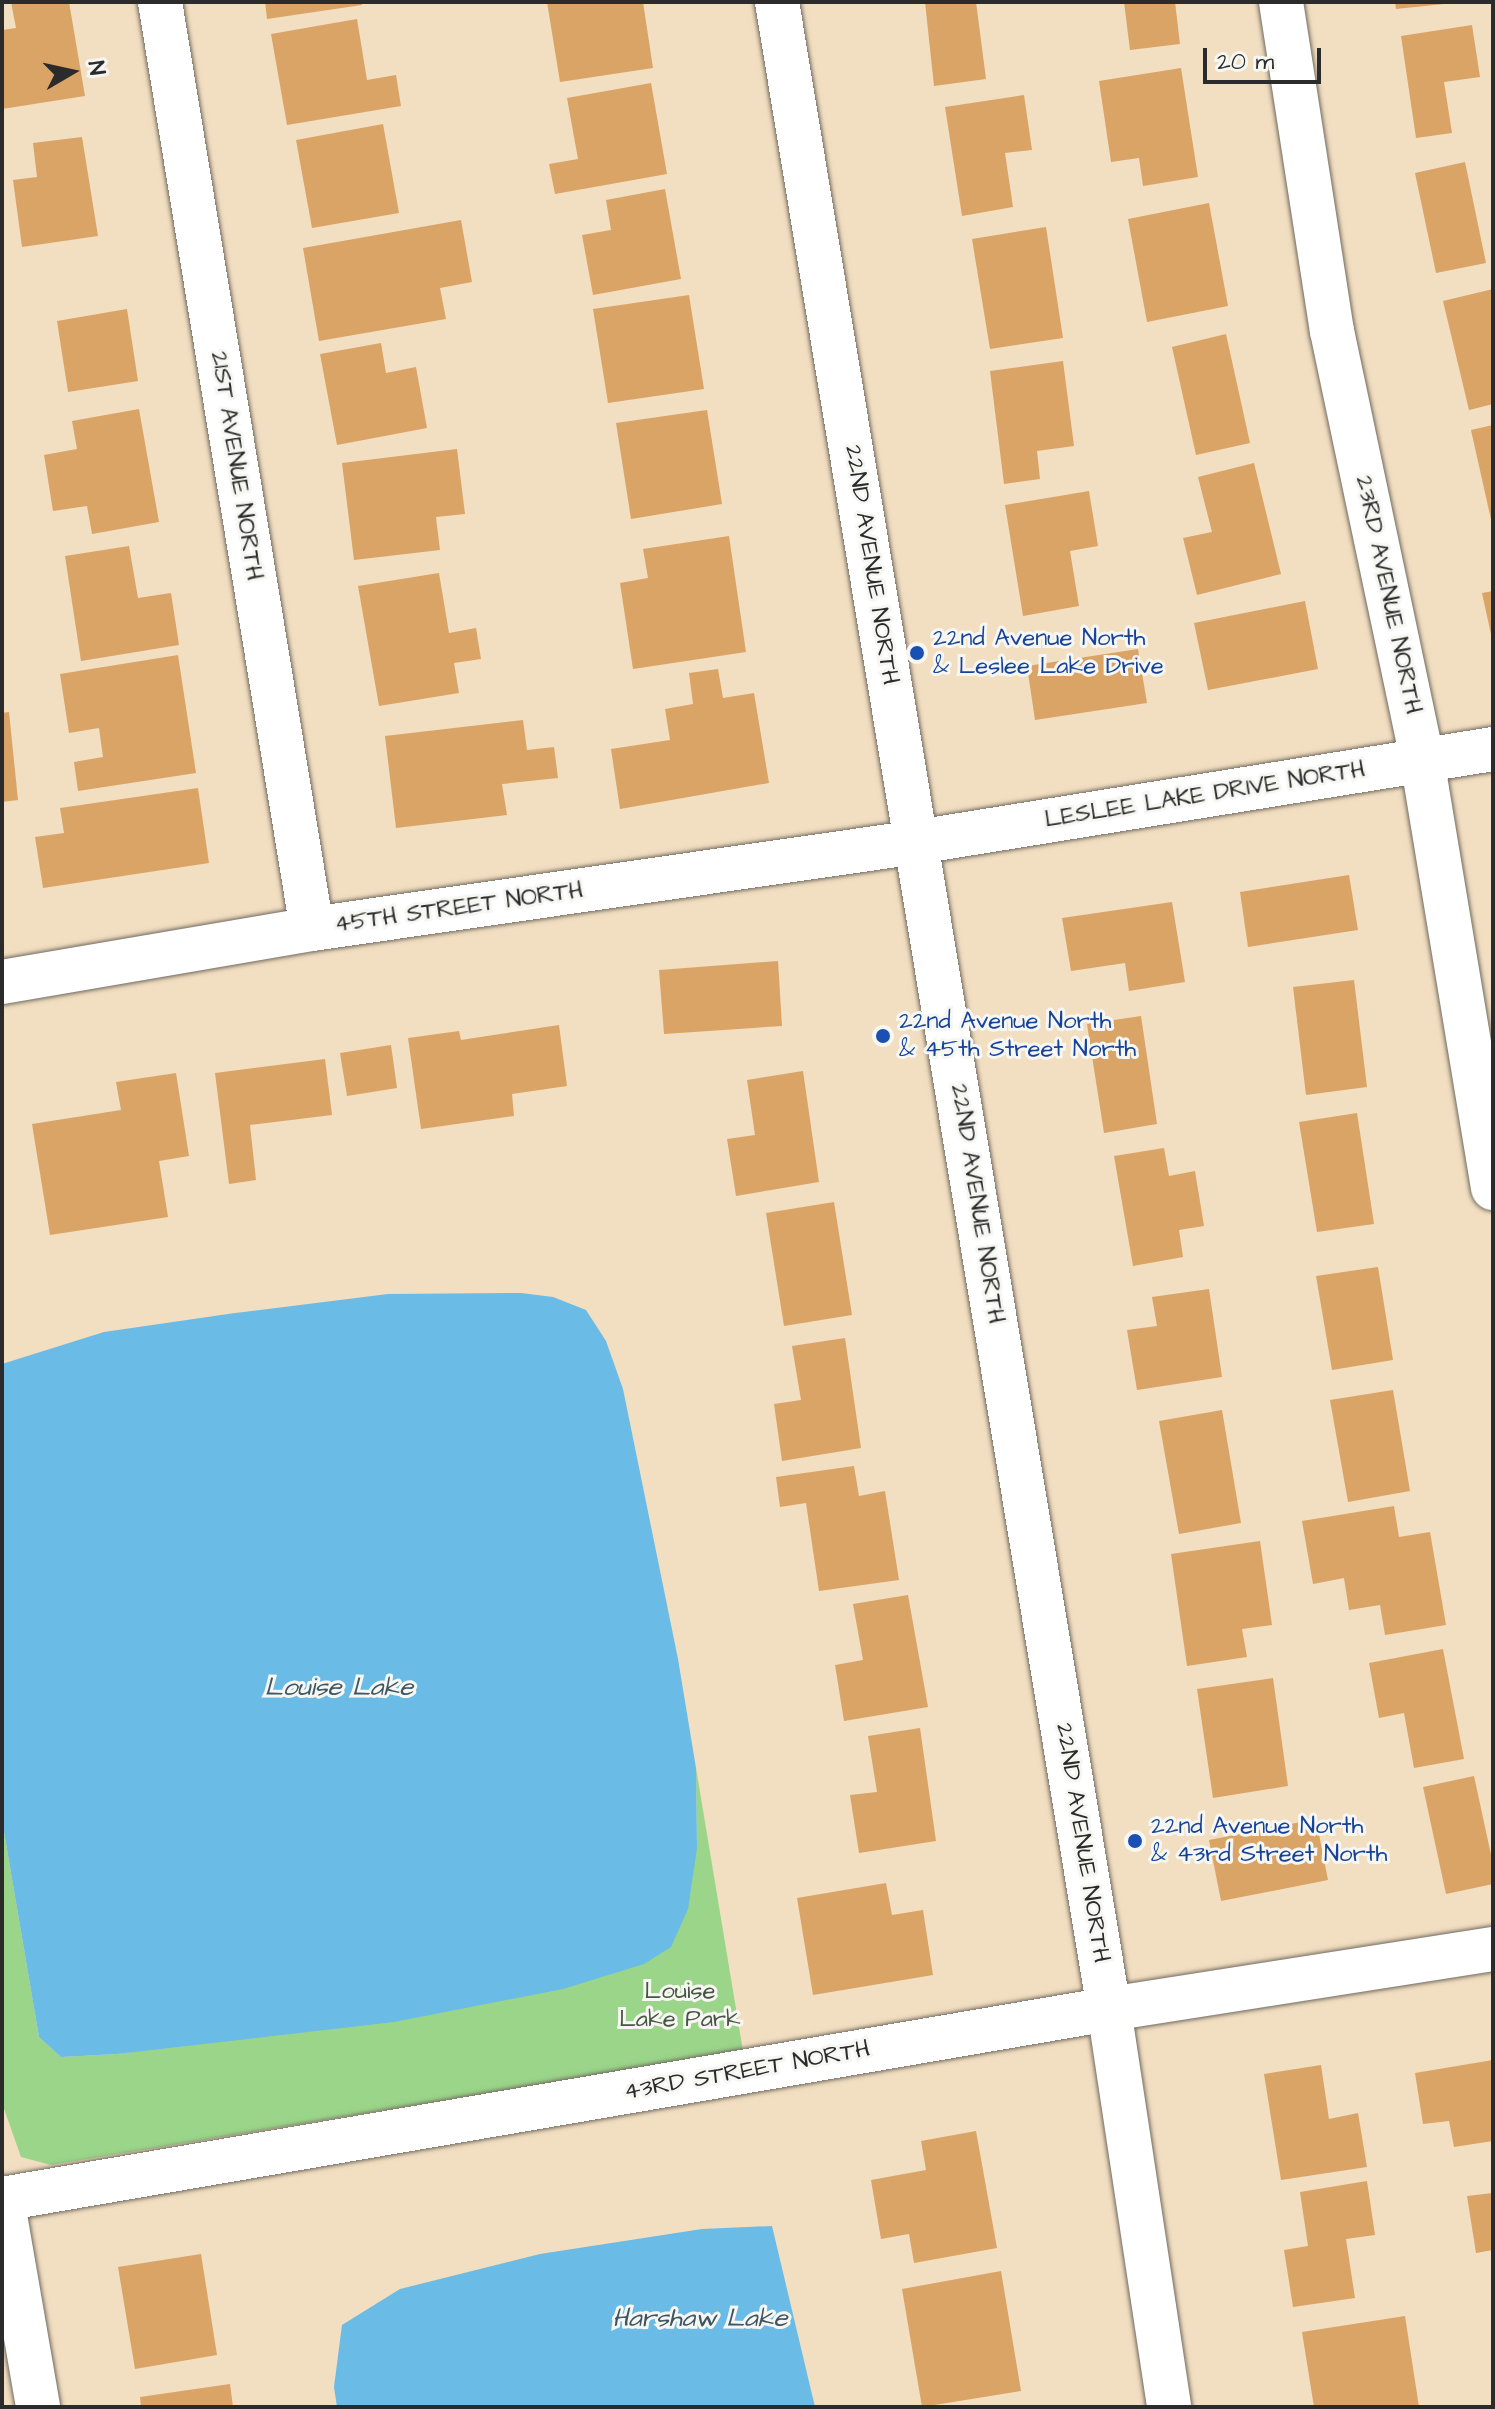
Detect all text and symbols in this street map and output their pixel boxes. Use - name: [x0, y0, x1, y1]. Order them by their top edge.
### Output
- north arrow: [32, 32, 112, 112]
- scale bar: [1207, 32, 1325, 82]
- text: 20 m: [1217, 45, 1274, 79]
- text: N: [80, 59, 113, 77]
- street label: 21ST AVENUE NORTH: [204, 349, 268, 583]
- street label: 22ND AVENUE NORTH: [838, 443, 904, 687]
- street label: 23RD AVENUE NORTH: [1349, 473, 1427, 717]
- place label: 22nd Avenue North & Leslee Lake Drive: [933, 625, 1164, 681]
- marker: 22nd Avenue North & Leslee Lake Drive: [908, 644, 926, 662]
- street label: LESLEE LAKE DRIVE NORTH: [1043, 755, 1367, 835]
- street label: 45TH STREET NORTH: [333, 876, 585, 940]
- place label: 22nd Avenue North & 45th Street North: [899, 1008, 1136, 1064]
- marker: 22nd Avenue North & 45th Street North: [874, 1027, 892, 1045]
- street label: 22ND AVENUE NORTH: [944, 1082, 1010, 1326]
- water label: Louise Lake: [265, 1672, 413, 1704]
- street label: 22ND AVENUE NORTH: [1049, 1721, 1115, 1965]
- place label: 22nd Avenue North & 43rd Street North: [1151, 1813, 1387, 1869]
- marker: 22nd Avenue North & 43rd Street North: [1126, 1832, 1144, 1850]
- park label: Louise Lake Park: [619, 1978, 741, 2034]
- street label: 43RD STREET NORTH: [622, 2035, 872, 2107]
- water label: Harshaw Lake: [612, 2303, 788, 2335]

